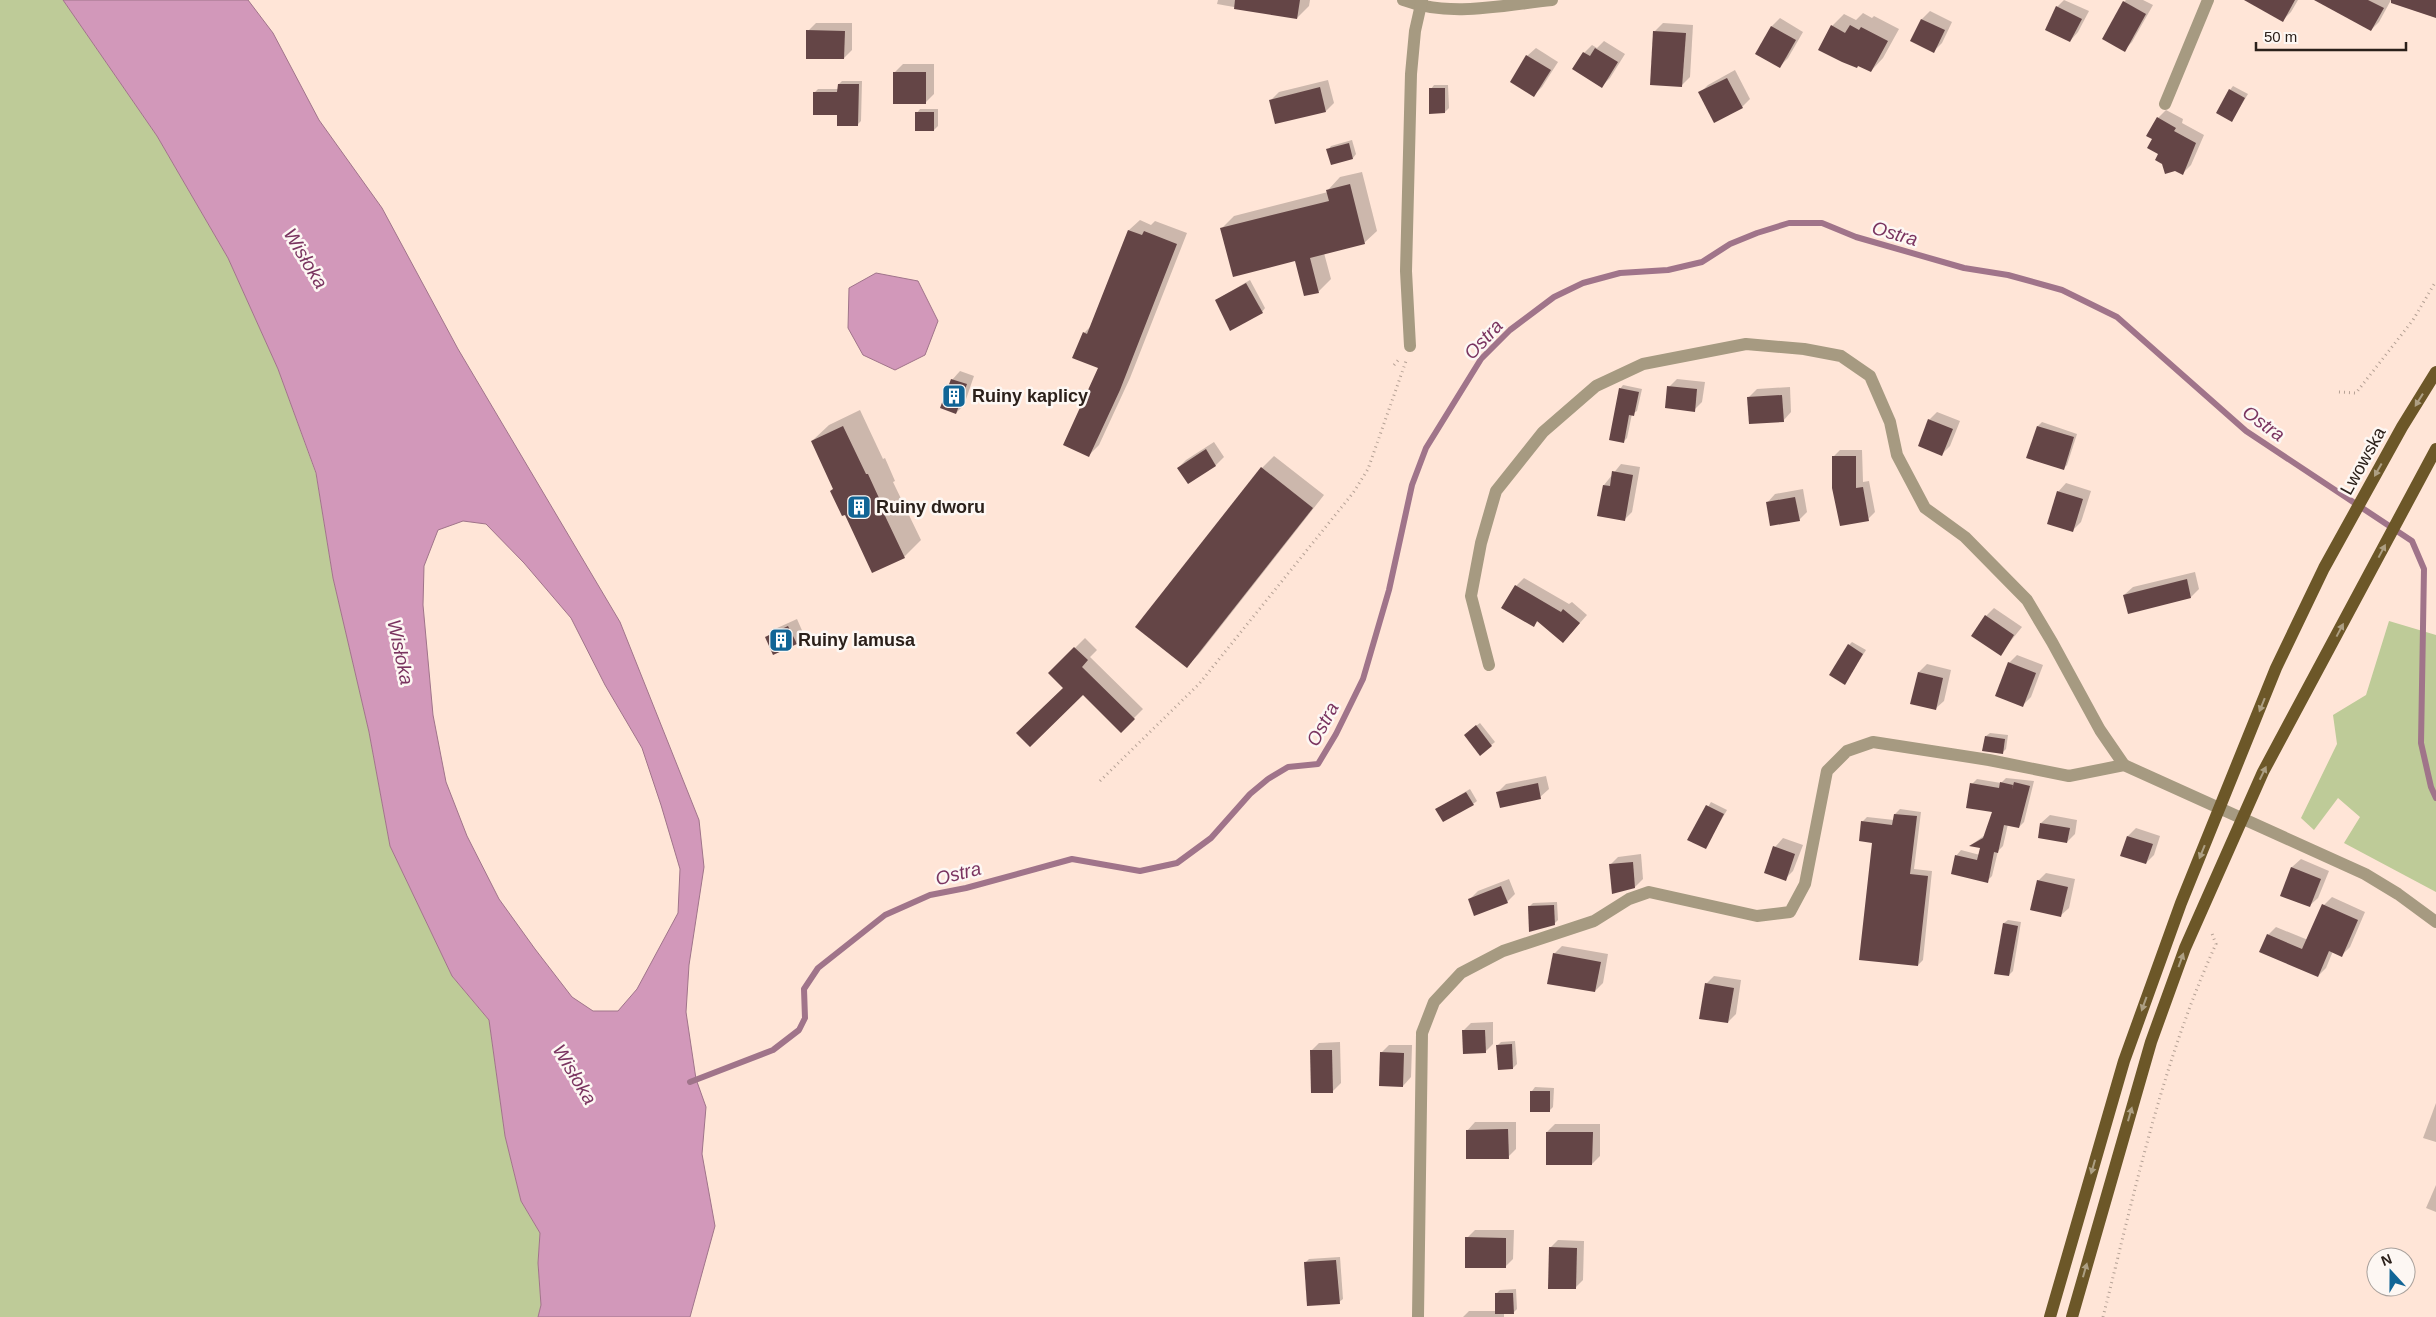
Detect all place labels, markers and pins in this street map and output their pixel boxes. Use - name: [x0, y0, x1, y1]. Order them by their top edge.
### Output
- building icon: Ruiny kaplicy: [941, 383, 967, 409]
- place label: Ruiny kaplicy: [972, 386, 1088, 406]
- building icon: Ruiny dworu: [846, 494, 872, 520]
- place label: Ruiny dworu: [876, 497, 985, 517]
- building icon: Ruiny lamusa: [768, 627, 794, 653]
- place label: Ruiny lamusa: [798, 630, 916, 650]

